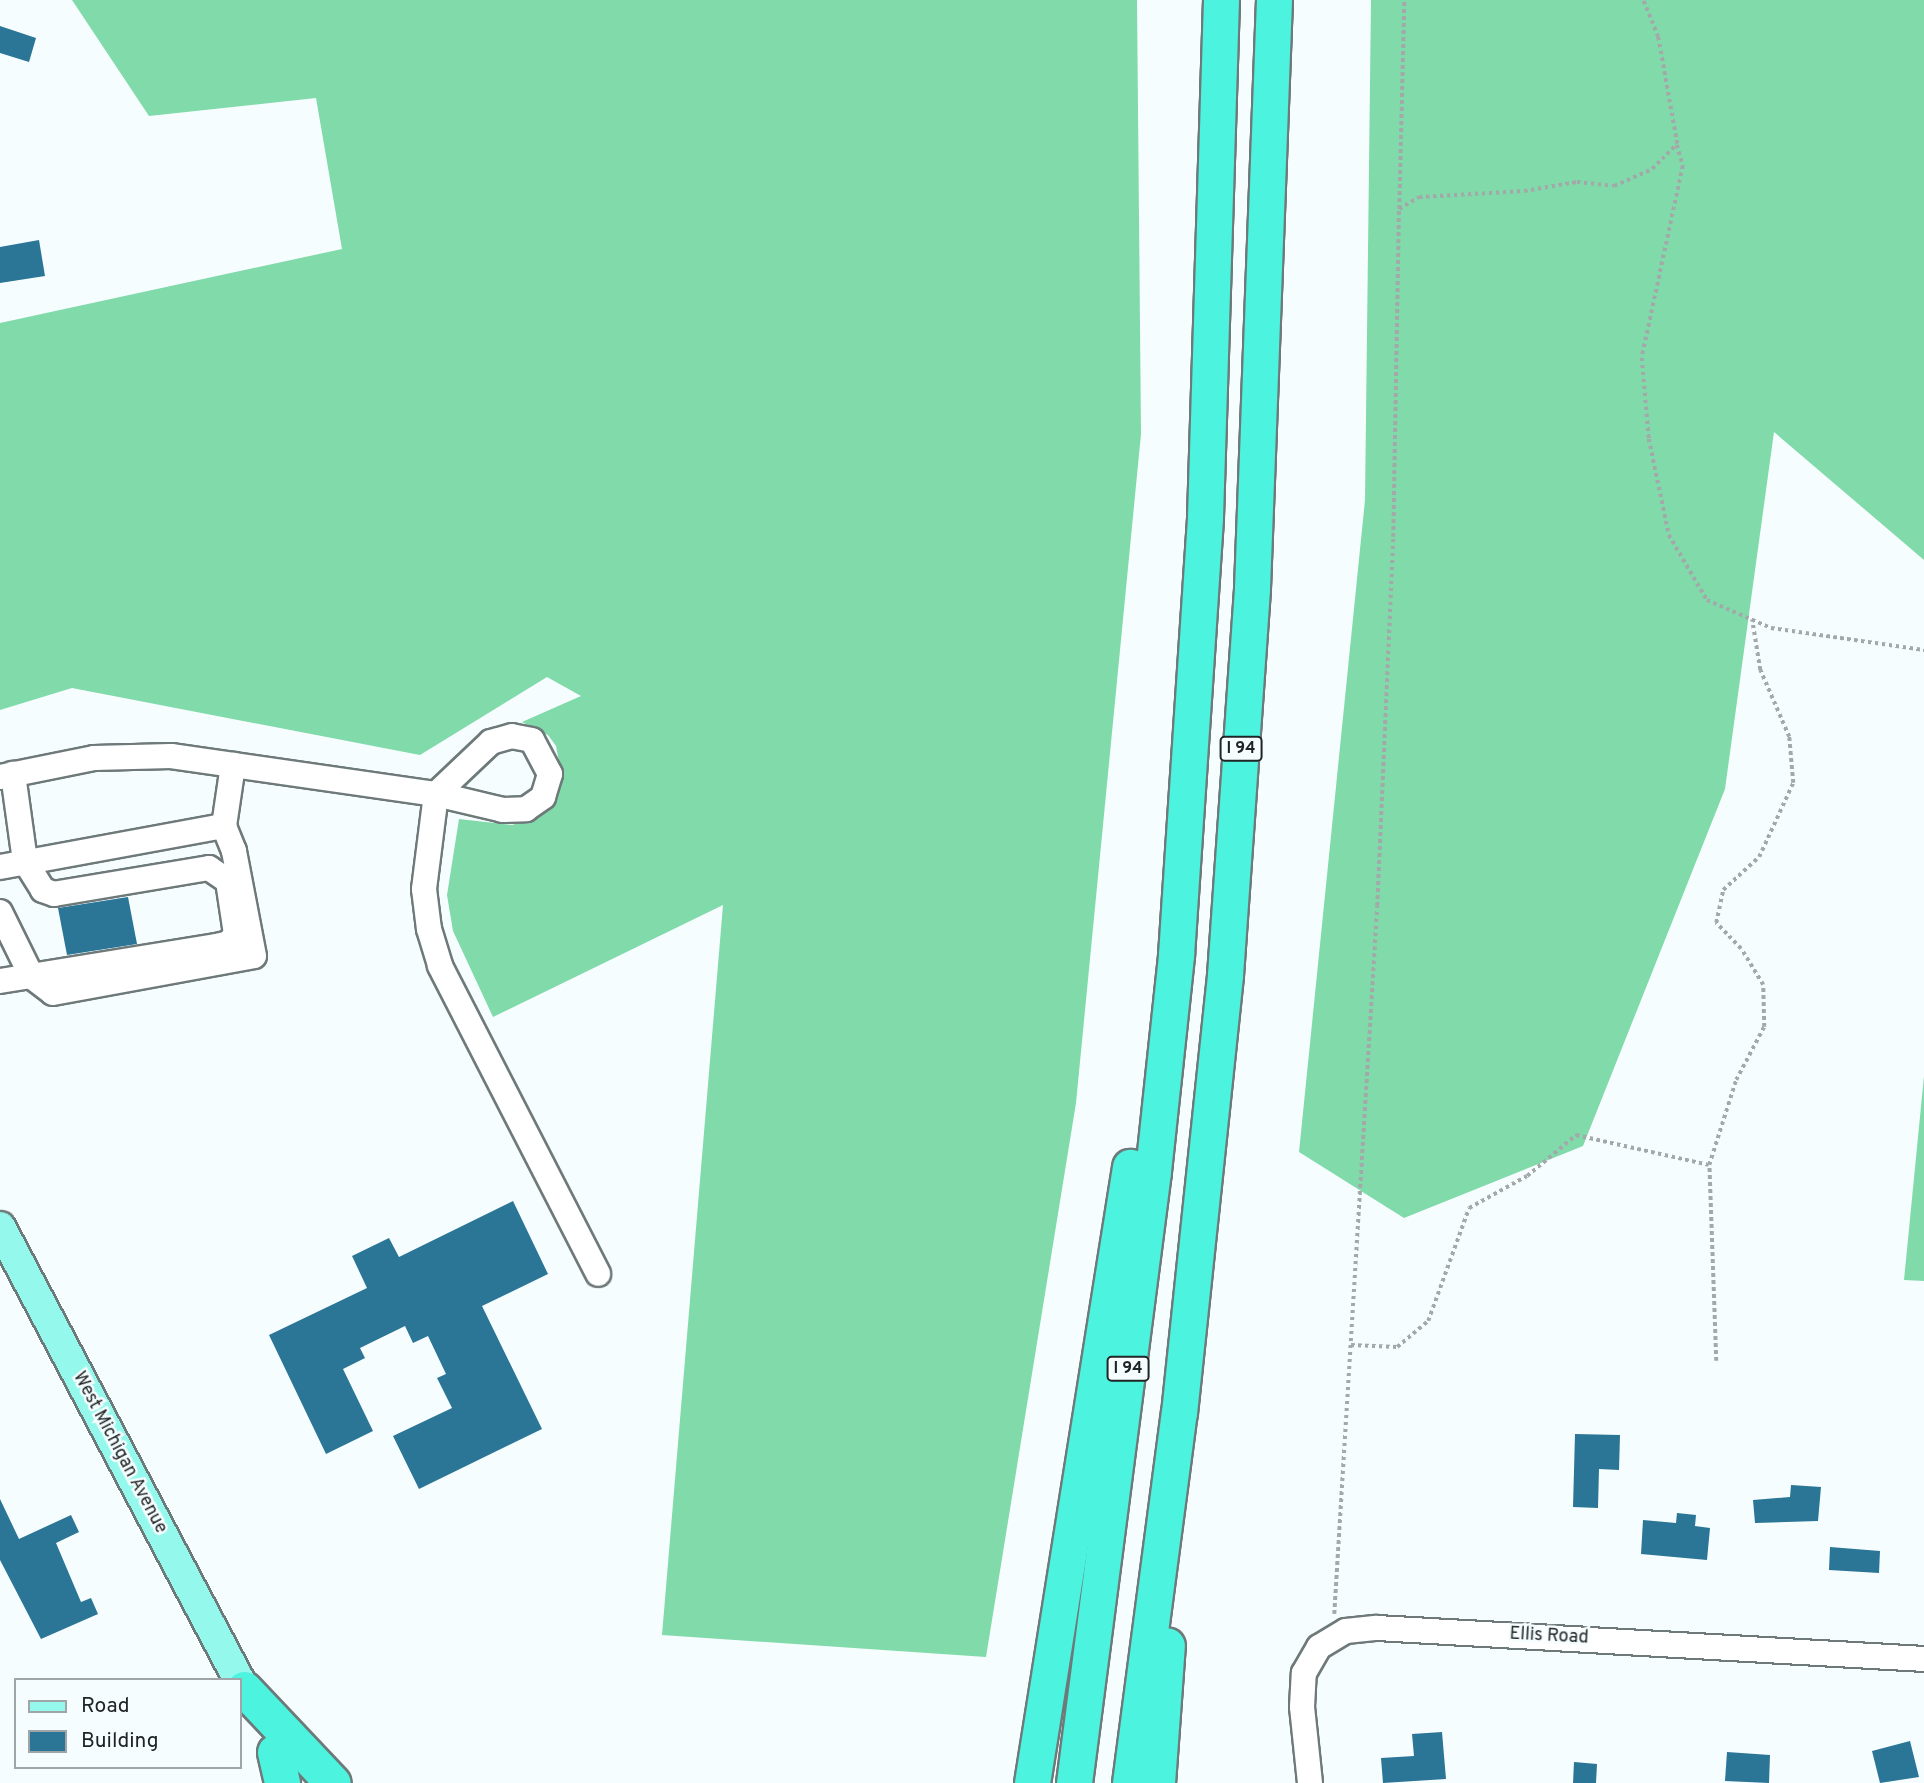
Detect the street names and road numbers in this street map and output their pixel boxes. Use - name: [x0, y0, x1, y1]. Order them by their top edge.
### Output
- road number: I 94: [1218, 736, 1264, 762]
- road number: I 94: [1105, 1357, 1151, 1382]
- street label: West Michigan Avenue: [67, 1368, 171, 1538]
- street label: Ellis Road: [1509, 1624, 1589, 1650]

